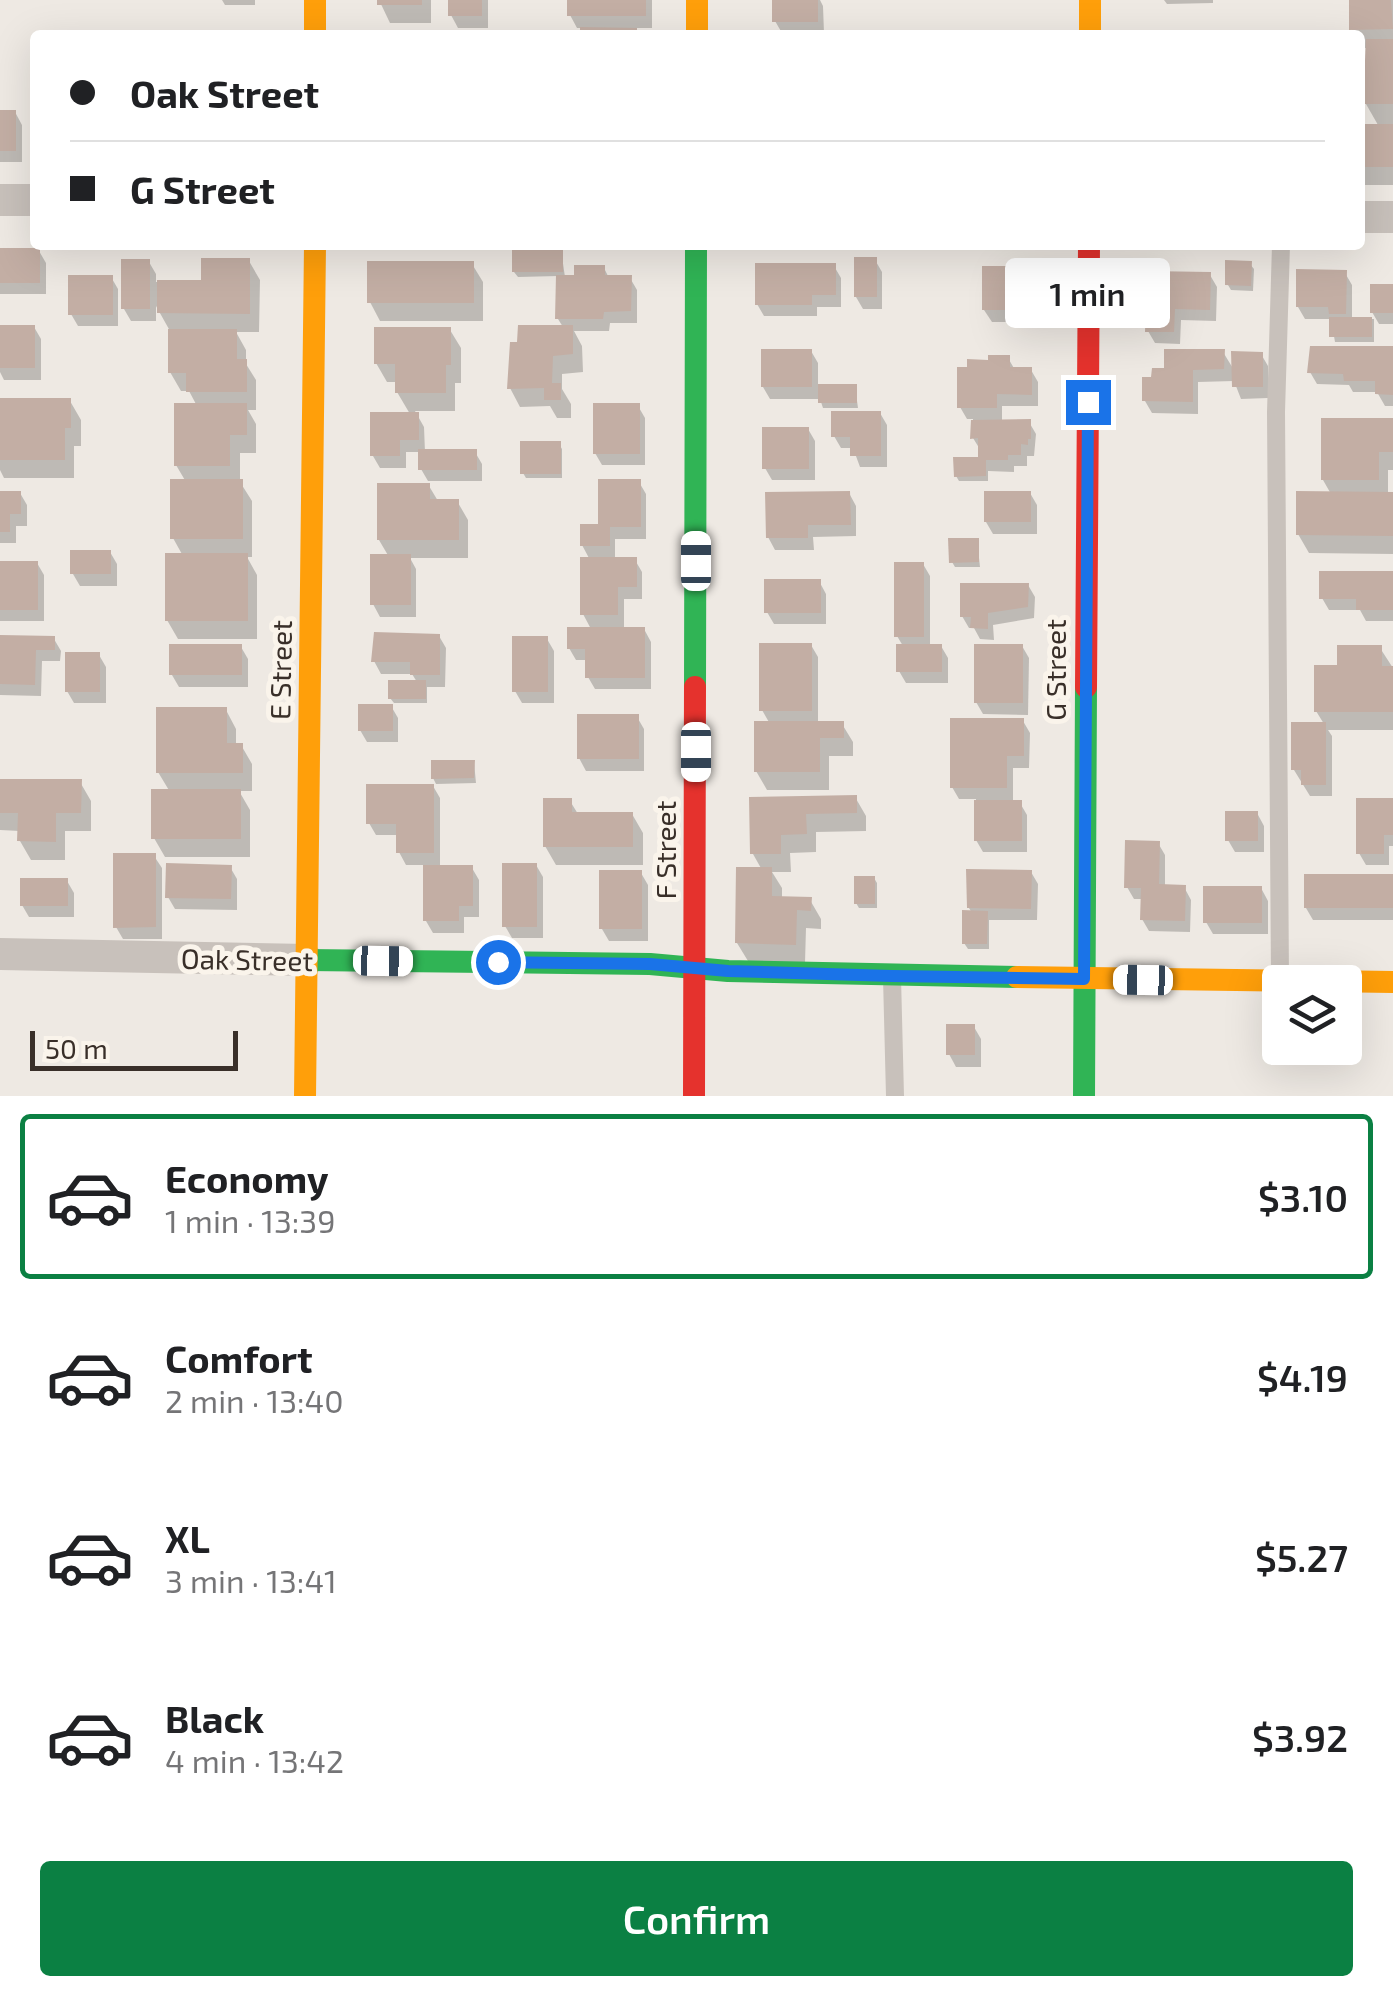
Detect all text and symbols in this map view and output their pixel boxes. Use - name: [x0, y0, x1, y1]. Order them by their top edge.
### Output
- text: Oak Street: [130, 70, 319, 116]
- text: G Street: [130, 166, 275, 212]
- callout: 1 min: [1006, 257, 1170, 327]
- text: 1 min: [1050, 274, 1125, 312]
- route end: [1066, 380, 1111, 425]
- car: [681, 531, 711, 591]
- street label: G Street: [1038, 619, 1072, 721]
- street label: E Street: [262, 620, 298, 720]
- car: [681, 722, 711, 782]
- street label: F Street: [648, 801, 682, 899]
- route start: [476, 940, 521, 985]
- street label: Oak Street: [181, 941, 313, 977]
- car: [353, 945, 413, 977]
- car: [1113, 964, 1173, 996]
- map controls: [1262, 965, 1362, 1065]
- button: layers: [1262, 965, 1362, 1065]
- scale bar: [30, 1026, 238, 1070]
- text: 50 m: [45, 1031, 108, 1065]
- icon: car: [45, 1152, 135, 1242]
- text: Economy: [165, 1155, 329, 1201]
- text: $3.10: [1258, 1174, 1348, 1220]
- text: 1 min · 13:39: [165, 1201, 335, 1239]
- icon: car: [45, 1332, 135, 1422]
- text: Comfort: [165, 1335, 313, 1381]
- text: $4.19: [1257, 1354, 1348, 1400]
- text: 2 min · 13:40: [165, 1381, 344, 1419]
- icon: car: [45, 1512, 135, 1602]
- text: XL: [165, 1515, 210, 1561]
- text: $5.27: [1255, 1534, 1348, 1580]
- text: 3 min · 13:41: [165, 1561, 337, 1599]
- icon: car: [45, 1692, 135, 1782]
- text: Black: [165, 1695, 264, 1741]
- text: $3.92: [1252, 1714, 1348, 1760]
- text: 4 min · 13:42: [165, 1741, 344, 1779]
- button: Confirm: [40, 1861, 1353, 1976]

